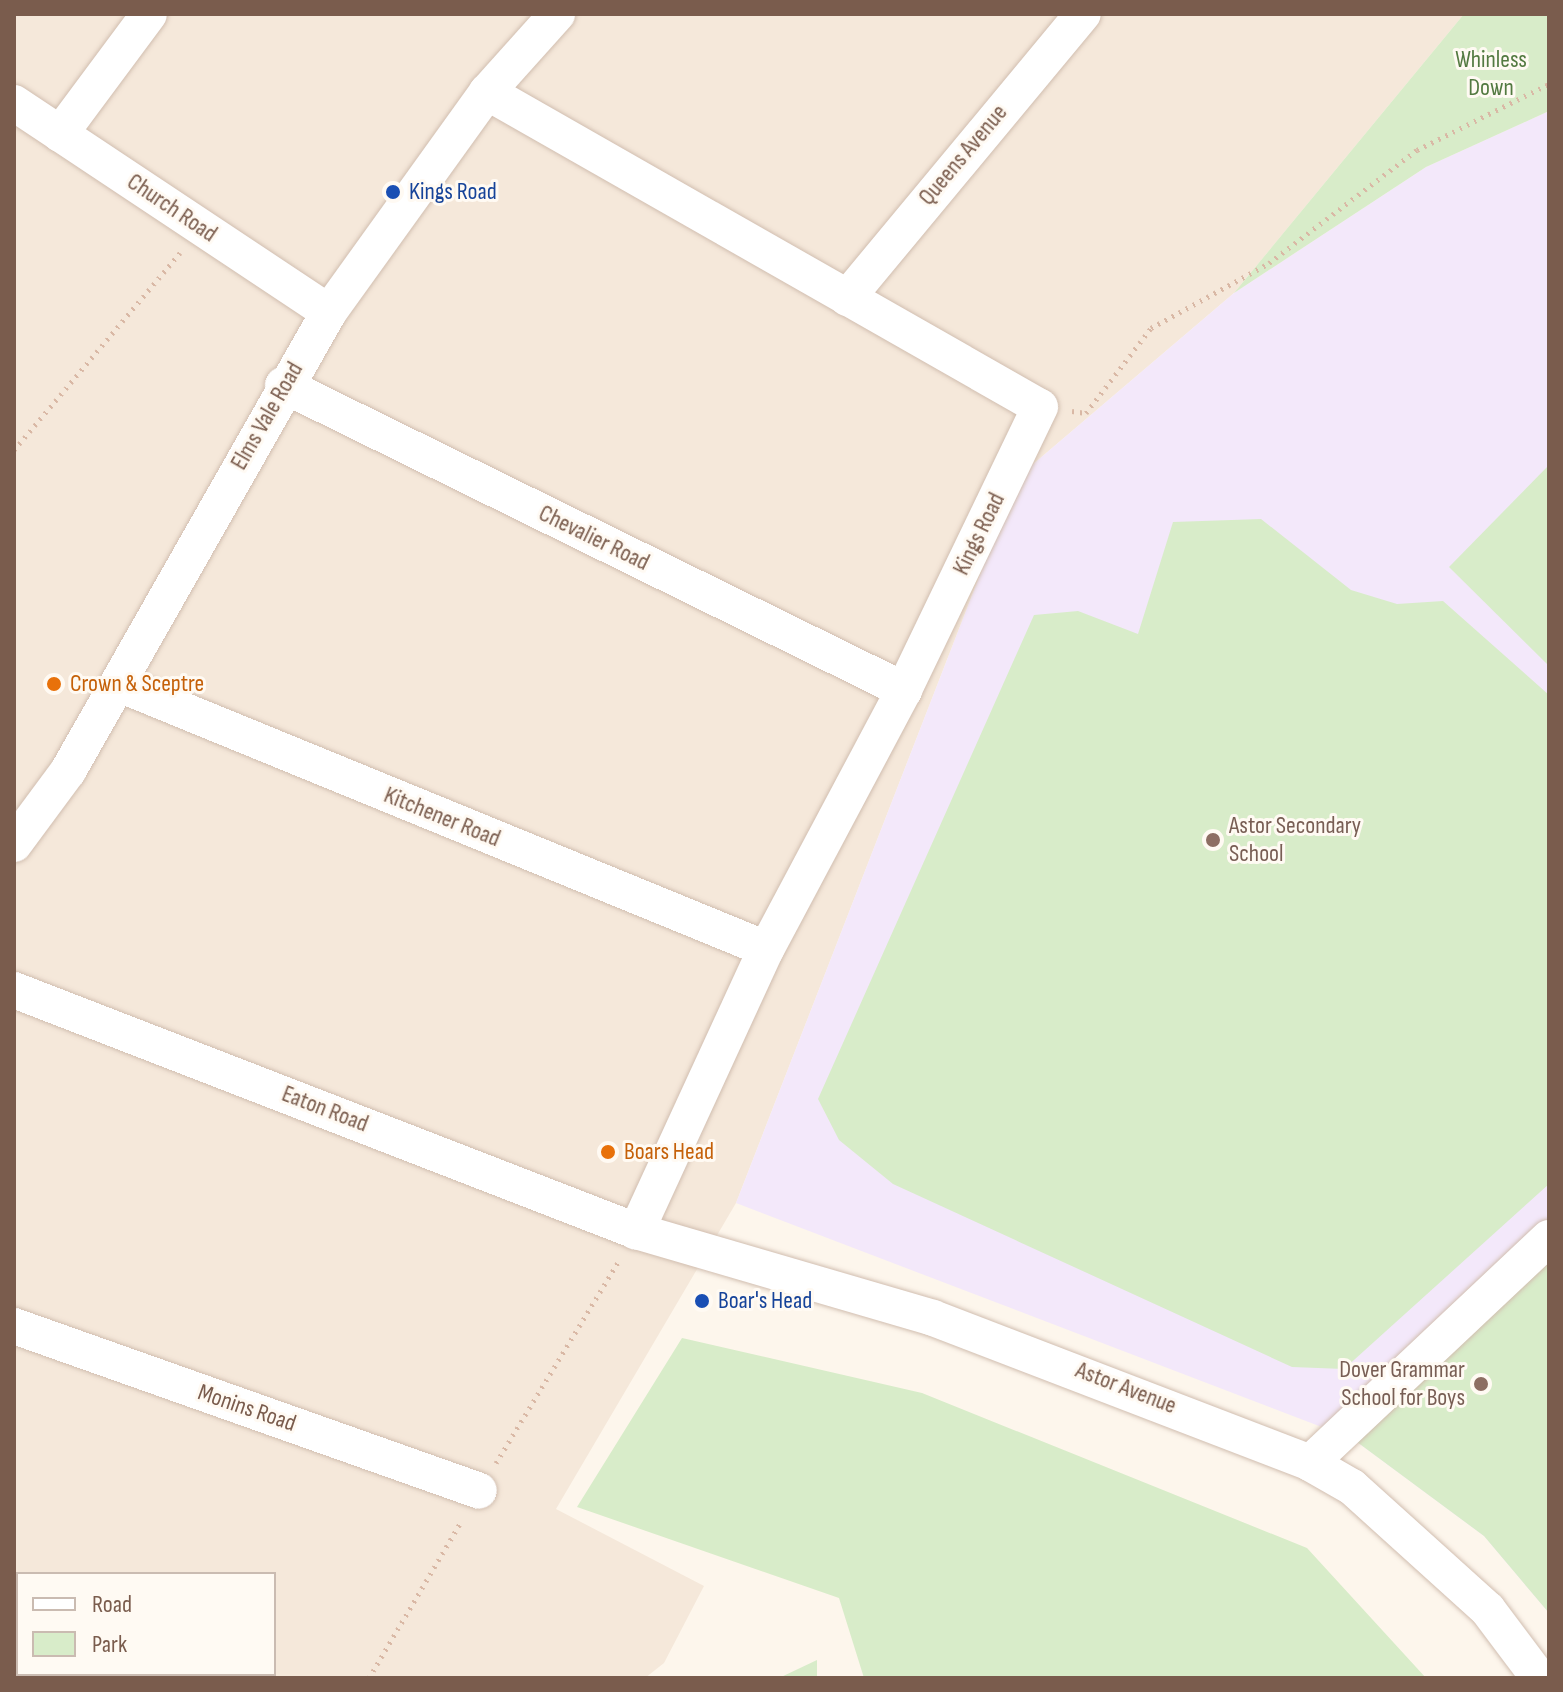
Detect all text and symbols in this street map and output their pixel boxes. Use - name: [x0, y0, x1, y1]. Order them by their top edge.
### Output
- park label: Whinless Down: [1455, 46, 1527, 102]
- street label: Queens Avenue: [913, 99, 1013, 211]
- street label: Church Road: [122, 168, 222, 248]
- place label: Kings Road: [409, 178, 497, 206]
- marker: Kings Road: [384, 183, 402, 201]
- street label: Elms Vale Road: [225, 357, 309, 475]
- street label: Kings Road: [947, 488, 1011, 580]
- street label: Chevalier Road: [534, 499, 654, 577]
- place label: Crown & Sceptre: [70, 670, 204, 698]
- marker: Crown & Sceptre: [45, 675, 63, 693]
- street label: Kitchener Road: [380, 781, 504, 853]
- place label: Astor Secondary School: [1229, 812, 1361, 868]
- marker: Astor Secondary School: [1204, 831, 1222, 849]
- street label: Eaton Road: [278, 1079, 372, 1139]
- place label: Boars Head: [624, 1138, 714, 1166]
- marker: Boars Head: [599, 1143, 617, 1161]
- place label: Boar's Head: [718, 1287, 812, 1315]
- marker: Boar's Head: [693, 1292, 711, 1310]
- street label: Astor Avenue: [1072, 1356, 1180, 1420]
- place label: Dover Grammar School for Boys: [1339, 1356, 1465, 1412]
- marker: Dover Grammar School for Boys: [1472, 1375, 1490, 1393]
- street label: Monins Road: [194, 1378, 300, 1438]
- legend: [16, 1572, 276, 1676]
- text: Road: [92, 1590, 132, 1619]
- text: Park: [92, 1630, 127, 1659]

